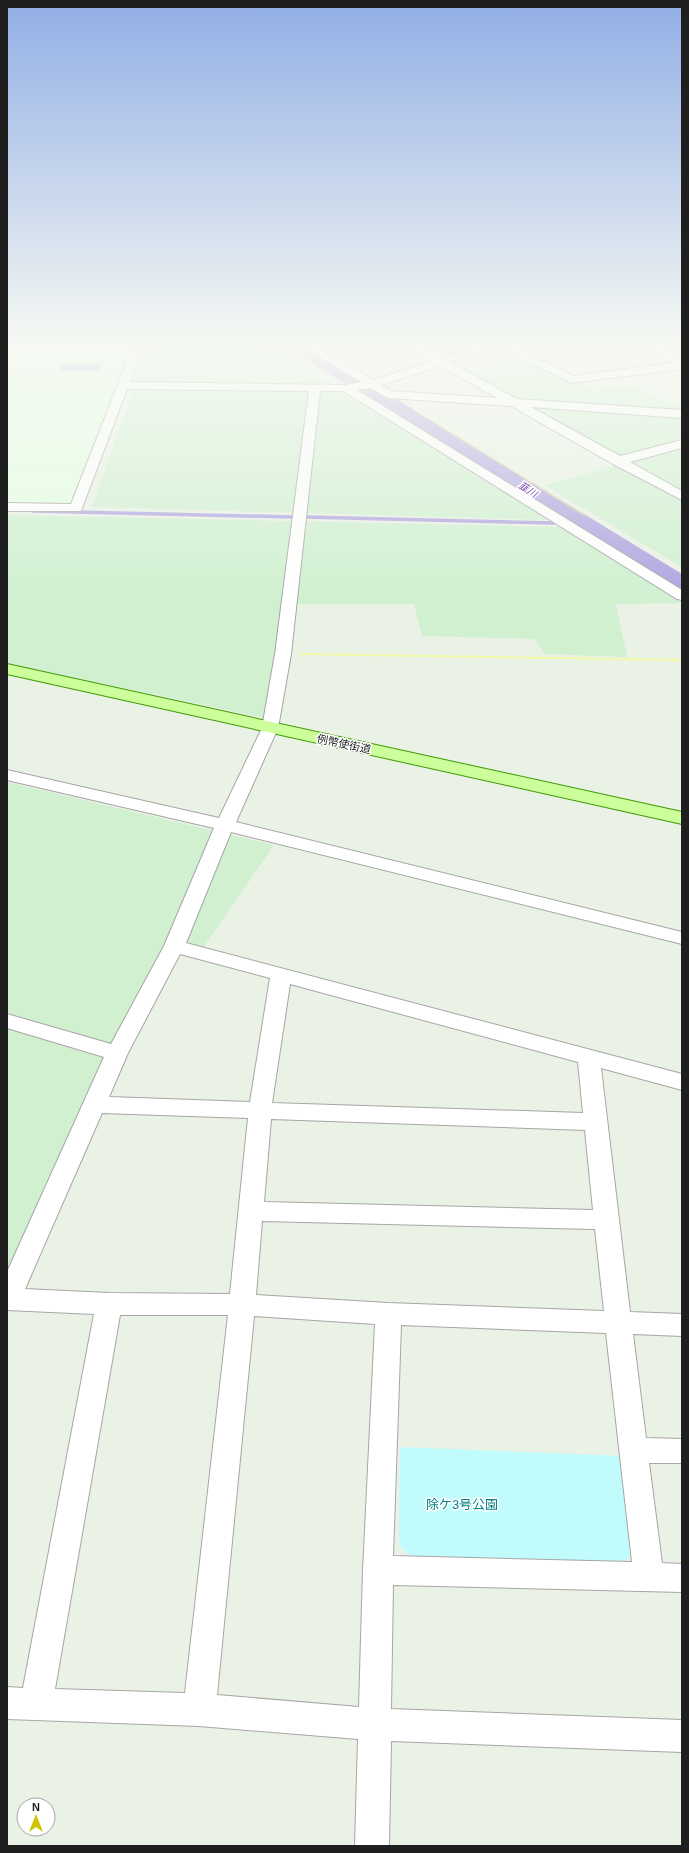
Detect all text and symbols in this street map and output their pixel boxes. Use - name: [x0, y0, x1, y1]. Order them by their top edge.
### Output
- water label: 韮川: [516, 479, 540, 500]
- street label: 例幣使街道: [316, 732, 372, 756]
- park label: 除ケ3号公園: [426, 1497, 498, 1512]
- north arrow: [16, 1797, 56, 1837]
- text: N: [32, 1801, 40, 1813]

